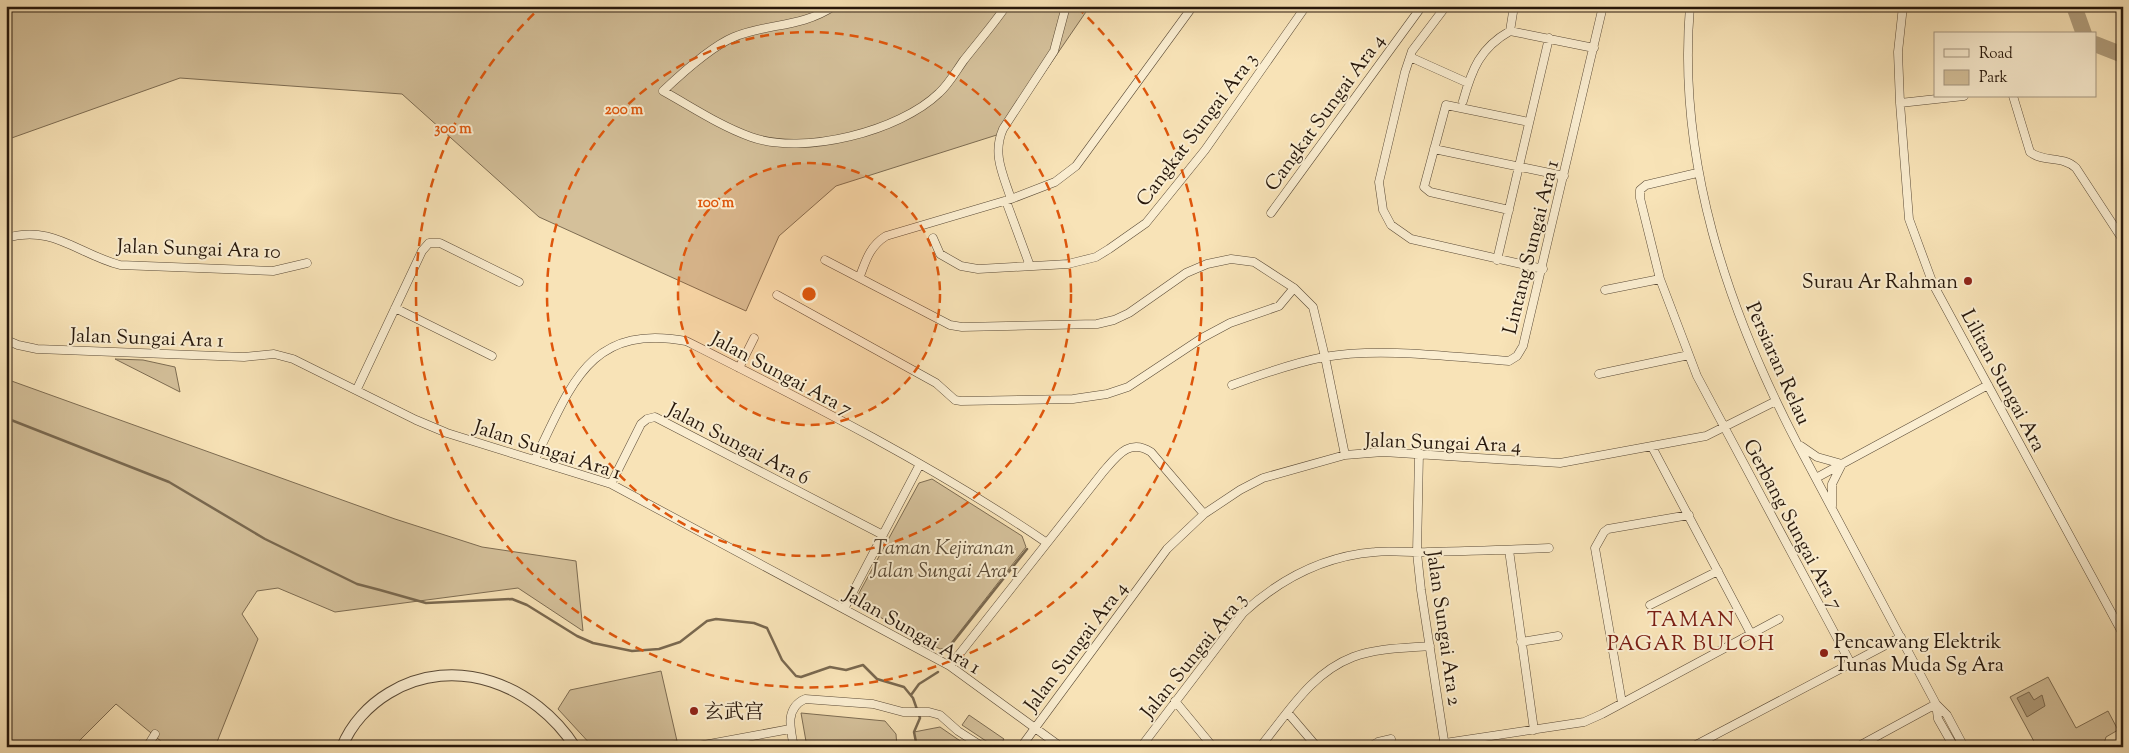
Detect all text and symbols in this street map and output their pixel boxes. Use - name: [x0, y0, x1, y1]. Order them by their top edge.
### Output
- street label: Cangkat Sungai Ara 4: [1259, 29, 1393, 198]
- legend: [1934, 32, 2096, 98]
- text: Road: [1979, 44, 2013, 65]
- street label: Cangkat Sungai Ara 3: [1130, 47, 1266, 214]
- text: Park: [1979, 68, 2008, 89]
- text: 200 m: [605, 100, 644, 121]
- text: 300 m: [434, 119, 472, 140]
- street label: Lintang Sungai Ara 1: [1497, 157, 1568, 338]
- text: 100 m: [698, 193, 735, 214]
- street label: Jalan Sungai Ara 10: [116, 233, 281, 268]
- place label: Surau Ar Rahman: [1802, 269, 1958, 298]
- marker: Surau Ar Rahman: [1962, 275, 1974, 287]
- centre of rings: [800, 285, 818, 303]
- street label: Persiaran Relau: [1737, 298, 1817, 430]
- street label: Lilitan Sungai Ara: [1952, 305, 2052, 458]
- street label: Jalan Sungai Ara 1: [69, 322, 224, 357]
- street label: Jalan Sungai Ara 7: [704, 325, 857, 425]
- street label: Jalan Sungai Ara 6: [661, 396, 814, 494]
- street label: Jalan Sungai Ara 1: [469, 414, 625, 489]
- street label: Jalan Sungai Ara 4: [1363, 427, 1522, 462]
- street label: Gerbang Sungai Ara 7: [1734, 435, 1849, 616]
- park label: Taman Kejiranan Jalan Sungai Ara 1: [869, 535, 1018, 587]
- street label: Jalan Sungai Ara 2: [1417, 548, 1468, 708]
- street label: Jalan Sungai Ara 4: [1018, 576, 1136, 720]
- street label: Jalan Sungai Ara 1: [837, 581, 986, 683]
- street label: Jalan Sungai Ara 3: [1134, 587, 1255, 727]
- district label: TAMAN PAGAR BULOH: [1607, 606, 1775, 660]
- place label: Pencawang Elektrik Tunas Muda Sg Ara: [1834, 629, 2004, 681]
- marker: Pencawang Elektrik Tunas Muda Sg Ara: [1818, 647, 1830, 659]
- place label: 玄武宫: [704, 699, 764, 728]
- marker: 玄武宫: [688, 705, 700, 717]

